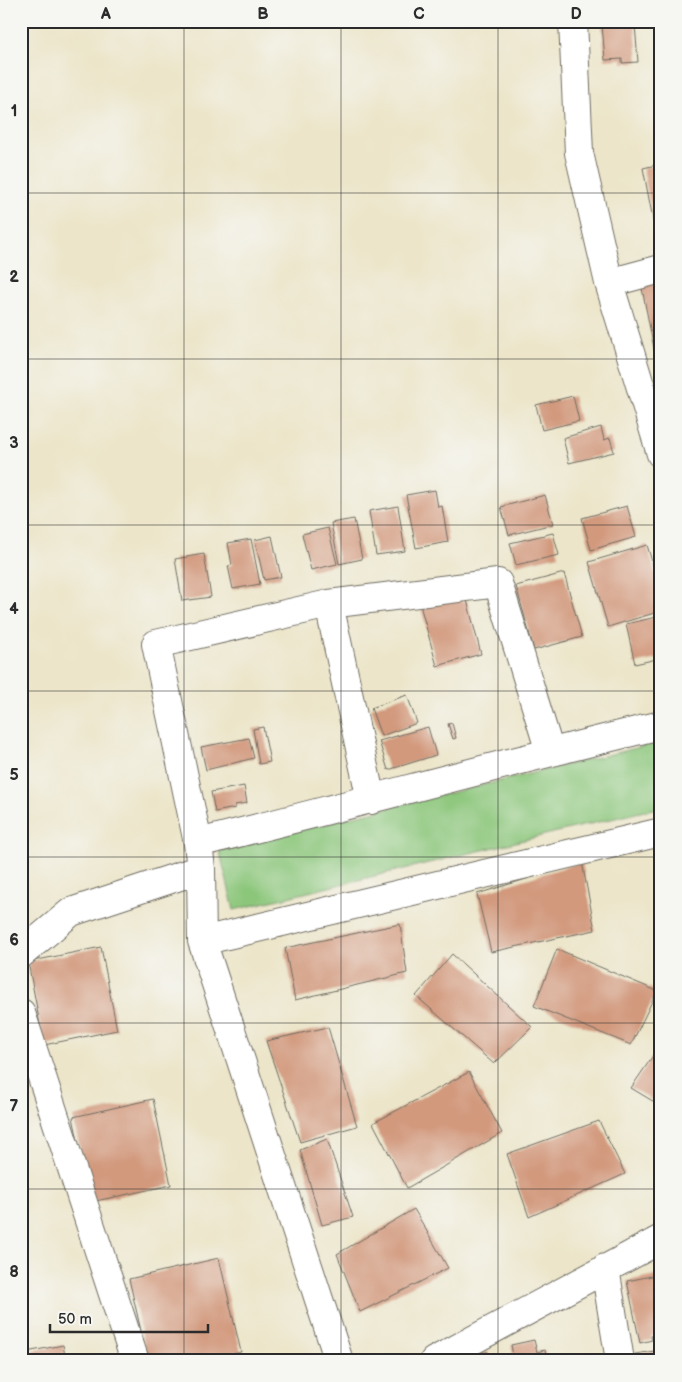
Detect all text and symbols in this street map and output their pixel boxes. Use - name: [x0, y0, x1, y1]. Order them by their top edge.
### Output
- text: A: [100, 5, 111, 24]
- text: B: [257, 5, 269, 24]
- text: C: [413, 5, 425, 24]
- text: D: [570, 5, 582, 24]
- text: 1: [11, 102, 17, 121]
- text: 2: [9, 268, 19, 287]
- text: 3: [9, 434, 19, 453]
- text: 4: [9, 600, 19, 619]
- text: 5: [9, 766, 19, 785]
- text: 6: [9, 931, 19, 950]
- text: 7: [10, 1097, 19, 1116]
- text: 8: [9, 1263, 19, 1282]
- scale bar: [50, 1302, 208, 1334]
- text: 50 m: [58, 1310, 92, 1329]

